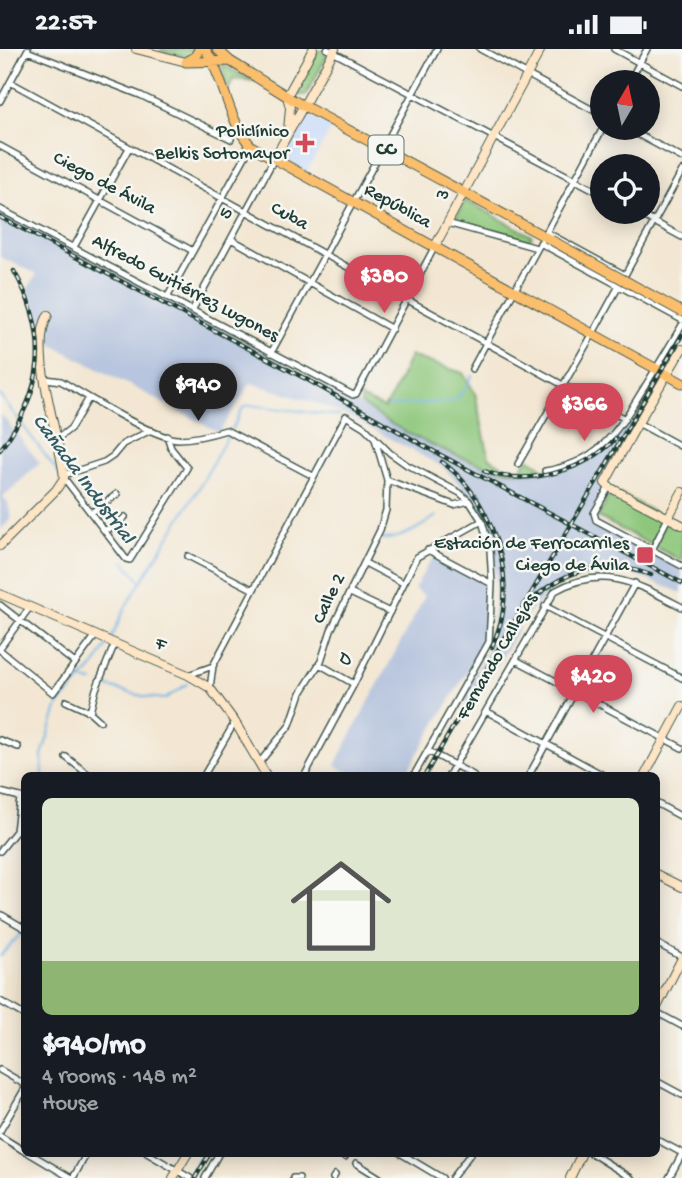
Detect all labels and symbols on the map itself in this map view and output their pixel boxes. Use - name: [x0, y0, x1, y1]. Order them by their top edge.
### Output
- north arrow: [590, 70, 660, 140]
- place label: Policlínico Belkis Sotomayor: [154, 121, 291, 166]
- marker: Policlínico Belkis Sotomayor: [295, 133, 315, 153]
- road number: CC: [368, 135, 404, 165]
- street label: Ciego de Ávila: [49, 147, 161, 221]
- street label: República: [359, 179, 436, 236]
- street label: 3: [431, 185, 457, 206]
- street label: Cuba: [266, 197, 313, 237]
- street label: 5: [214, 204, 240, 224]
- street label: Alfredo Guitiérrez Lugones: [88, 230, 283, 349]
- pin: $380: [343, 255, 425, 315]
- pin: $940: [157, 363, 239, 423]
- pin: $366: [543, 383, 625, 443]
- water label: Cañada Industrial: [25, 410, 140, 551]
- place label: Estación de Ferrocarriles Ciego de Ávila: [434, 533, 630, 578]
- marker: Estación de Ferrocarriles Ciego de Ávila: [635, 545, 655, 565]
- street label: Calle 2: [308, 570, 352, 628]
- street label: Fernando Callejas: [452, 589, 544, 725]
- street label: F: [150, 632, 170, 658]
- street label: D: [332, 646, 357, 673]
- pin: $420: [552, 655, 634, 715]

